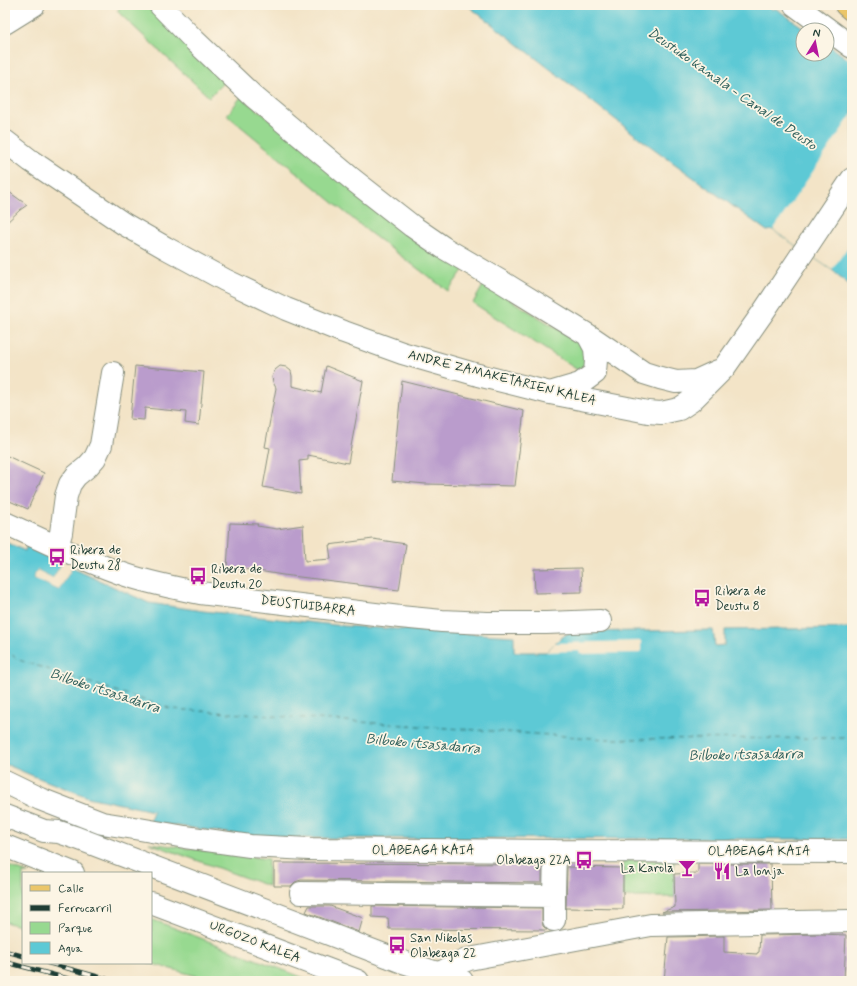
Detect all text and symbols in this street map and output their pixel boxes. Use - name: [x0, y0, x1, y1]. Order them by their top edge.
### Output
- north arrow: [795, 22, 835, 62]
- water label: Deustuko kanala - Canal de Deusto: [644, 24, 821, 155]
- text: N: [812, 26, 821, 41]
- street label: ANDRE ZAMAKETARIEN KALEA: [406, 346, 598, 410]
- place label: Ribera de Deustu 28: [70, 542, 121, 574]
- bus stop icon: Ribera de Deustu 28: [47, 547, 67, 567]
- place label: Ribera de Deustu 20: [211, 561, 262, 593]
- bus stop icon: Ribera de Deustu 20: [188, 566, 208, 586]
- place label: Ribera de Deustu 8: [715, 583, 766, 615]
- bus stop icon: Ribera de Deustu 8: [692, 588, 712, 608]
- street label: DEUSTUIBARRA: [259, 592, 357, 620]
- water label: Bilboko itsasadarra: [48, 665, 162, 717]
- water label: Bilboko itsasadarra: [365, 730, 481, 758]
- water label: Bilboko itsasadarra: [689, 745, 804, 765]
- street label: OLABEAGA KAIA: [372, 842, 474, 859]
- street label: OLABEAGA KAIA: [708, 843, 810, 860]
- bus stop icon: Olabeaga 22A: [574, 850, 594, 870]
- place label: Olabeaga 22A: [496, 852, 571, 869]
- bar icon: La Karola: [677, 858, 697, 878]
- place label: La Karola: [620, 860, 674, 877]
- restaurant icon: La lonja: [712, 861, 732, 881]
- place label: La lonja: [735, 863, 784, 880]
- legend: [22, 872, 152, 964]
- text: Calle: [58, 881, 84, 897]
- text: Ferrocarril: [58, 901, 112, 917]
- street label: URGOZO KALEA: [207, 917, 303, 967]
- text: Parque: [58, 921, 93, 937]
- place label: San Nikolas Olabeaga 22: [410, 930, 476, 962]
- bus stop icon: San Nikolas Olabeaga 22: [387, 935, 407, 955]
- text: Agua: [58, 941, 83, 957]

